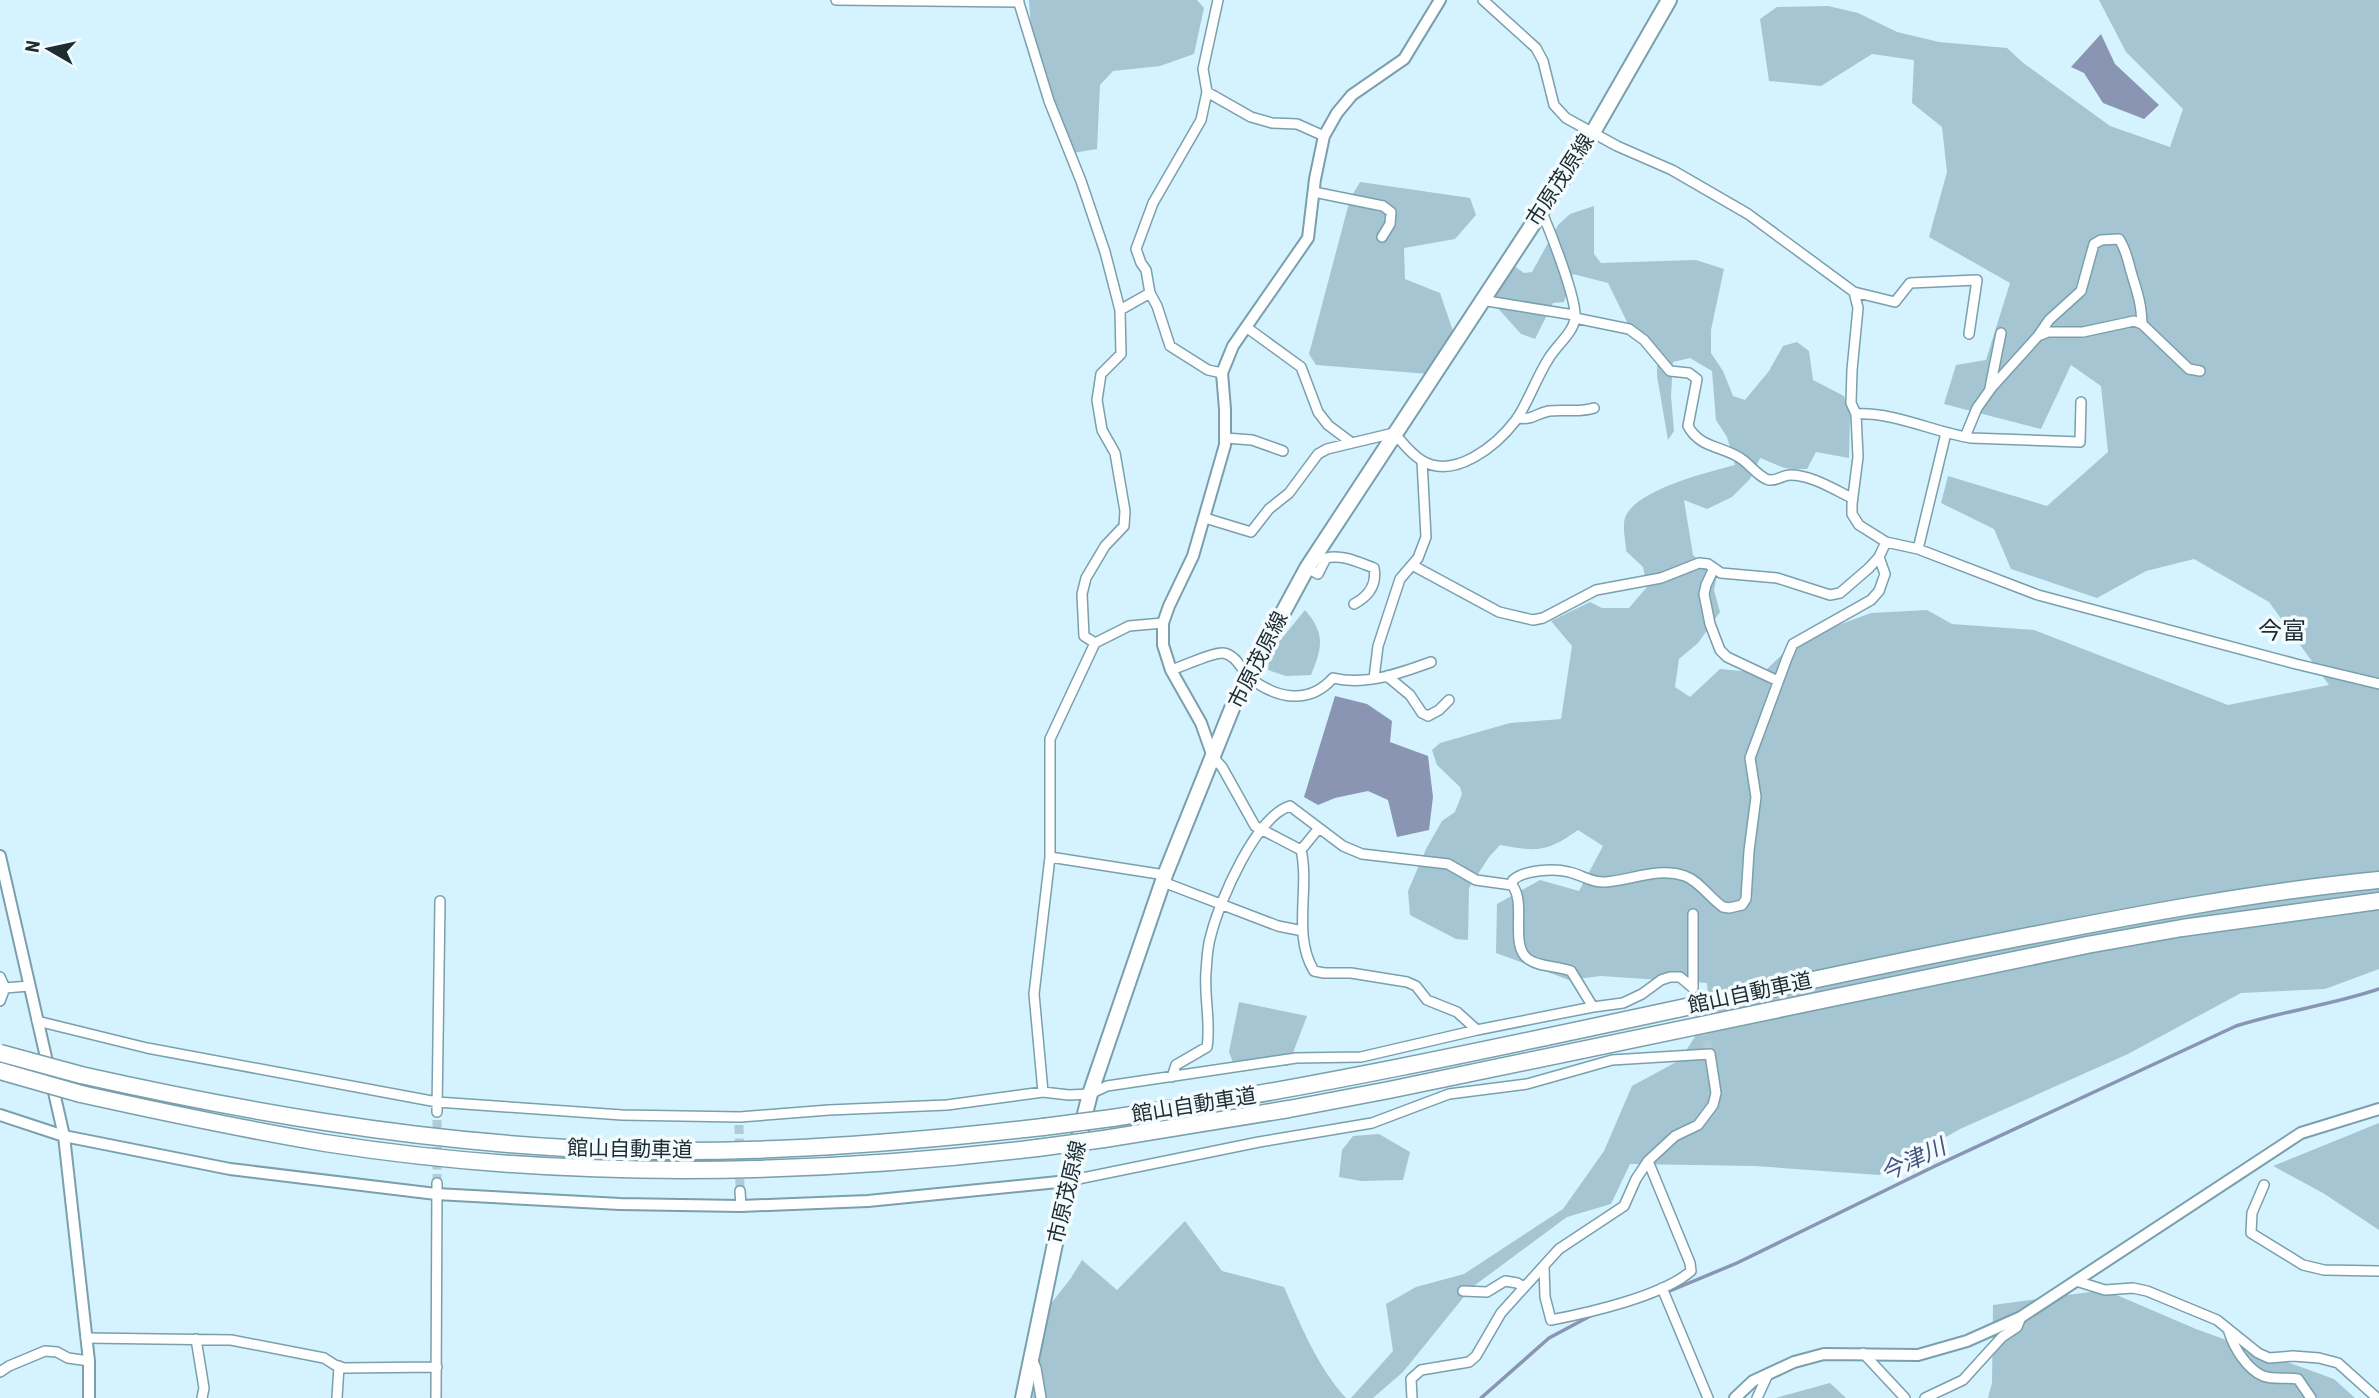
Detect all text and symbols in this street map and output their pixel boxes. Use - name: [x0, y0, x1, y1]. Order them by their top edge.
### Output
- north arrow: [14, 14, 84, 84]
- text: N: [20, 39, 45, 54]
- street label: 市原茂原線: [1521, 129, 1599, 231]
- street label: 市原茂原線: [1223, 608, 1293, 712]
- district label: 今富: [2258, 617, 2306, 645]
- street label: 館山自動車道: [1686, 968, 1814, 1018]
- street label: 館山自動車道: [1130, 1083, 1258, 1127]
- water label: 今津川: [1876, 1132, 1953, 1187]
- street label: 館山自動車道: [567, 1136, 693, 1162]
- street label: 市原茂原線: [1043, 1138, 1091, 1246]

